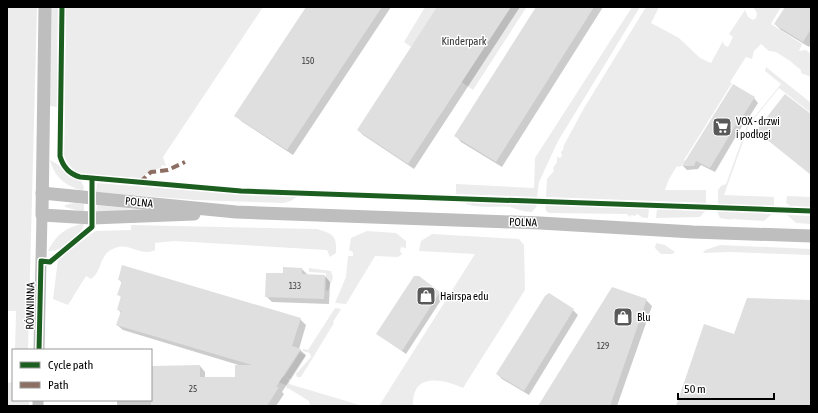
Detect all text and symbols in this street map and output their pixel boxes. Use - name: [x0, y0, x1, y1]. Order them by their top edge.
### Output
- park label: Kinderpark: [441, 35, 487, 47]
- house number: 150: [302, 56, 314, 66]
- place label: VOX - drzwi i podłogi: [736, 115, 780, 140]
- supermarket icon: VOX - drzwi i podłogi: [711, 116, 733, 138]
- street label: POLNA: [124, 195, 154, 209]
- street label: POLNA: [509, 216, 538, 229]
- house number: 133: [289, 281, 301, 291]
- street label: RÓWNINNA: [24, 282, 36, 330]
- shop icon: Hairspa edu: [415, 285, 437, 307]
- place label: Hairspa edu: [440, 290, 488, 302]
- shop icon: Blu: [612, 306, 634, 328]
- place label: Blu: [637, 311, 650, 323]
- house number: 129: [597, 341, 609, 351]
- legend: [12, 349, 152, 401]
- text: Cycle path: [48, 358, 93, 372]
- scale bar: [678, 375, 774, 401]
- text: Path: [48, 378, 69, 392]
- text: 50 m: [684, 382, 706, 396]
- house number: 25: [189, 384, 197, 394]

